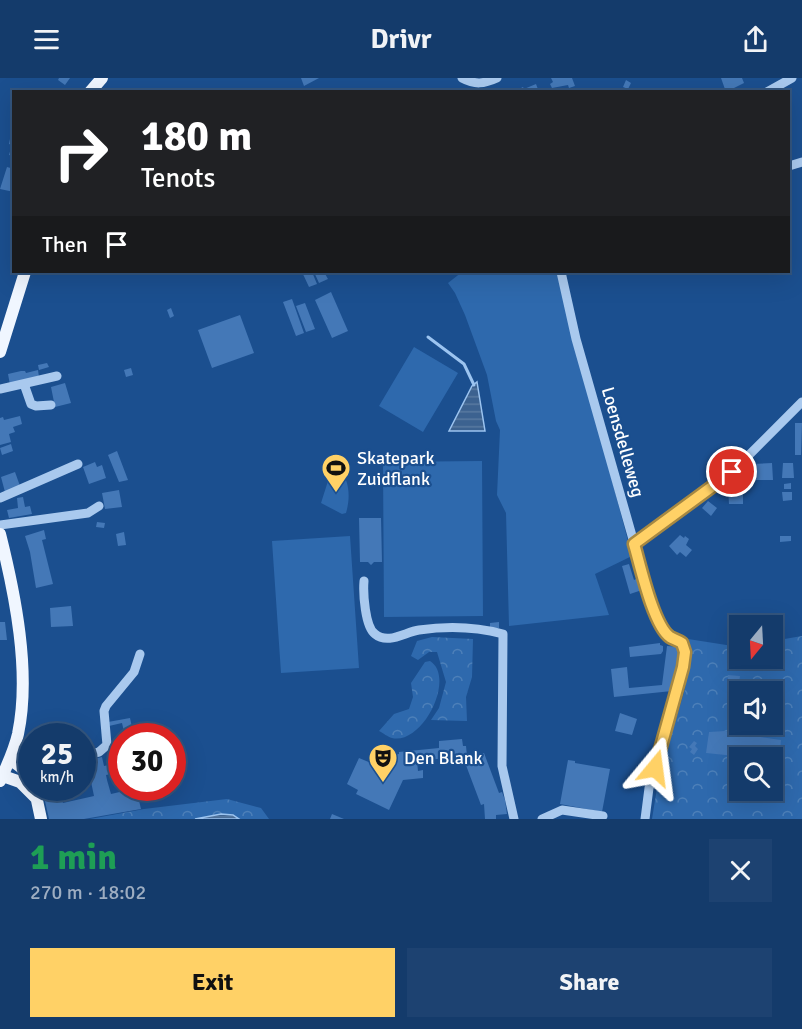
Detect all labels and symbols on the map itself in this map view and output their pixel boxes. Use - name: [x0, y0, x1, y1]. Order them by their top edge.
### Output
- street label: Loensdelleweg: [597, 384, 649, 500]
- pin: [706, 446, 757, 497]
- place label: Skatepark Zuidflank: [357, 447, 434, 490]
- sports icon: Skatepark Zuidflank: [320, 452, 352, 494]
- north arrow: [729, 615, 783, 669]
- speed limit sign: 30: [108, 723, 186, 801]
- position arrow: [623, 736, 687, 800]
- theatre icon: Den Blank: [367, 742, 399, 784]
- place label: Den Blank: [404, 747, 483, 769]

